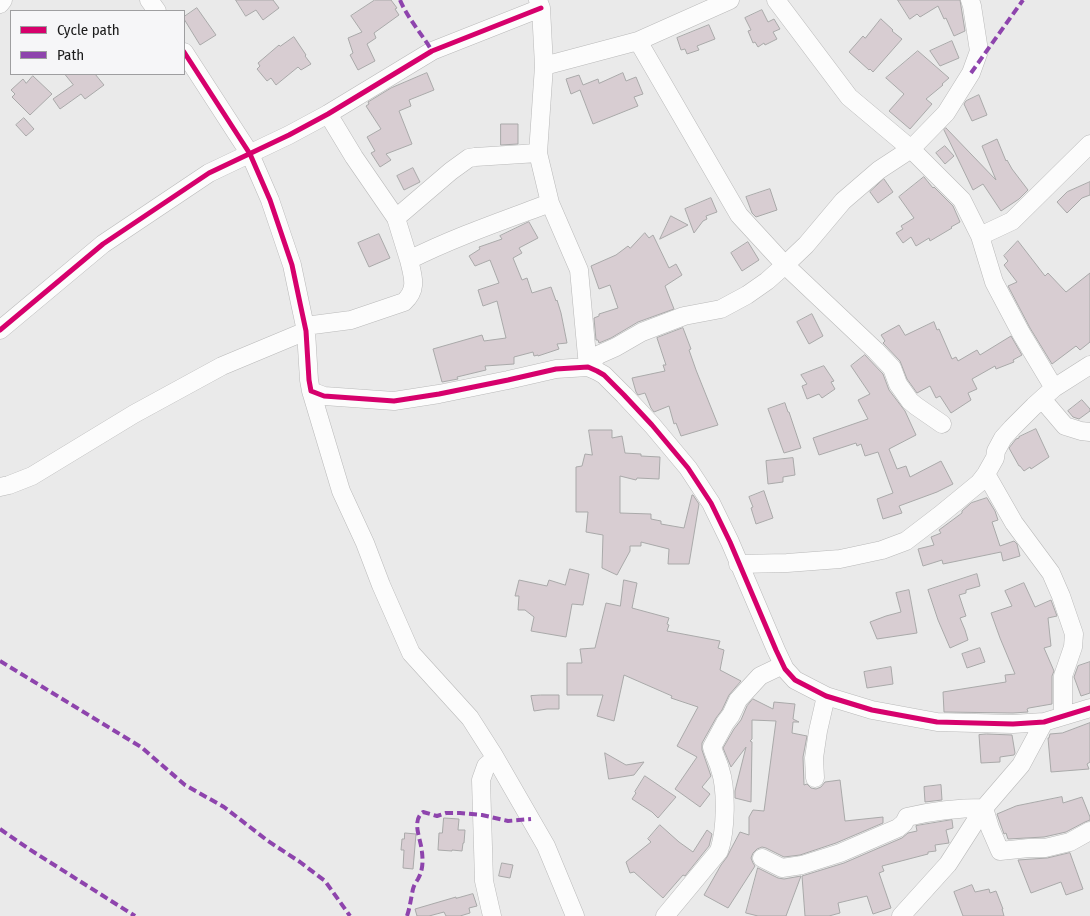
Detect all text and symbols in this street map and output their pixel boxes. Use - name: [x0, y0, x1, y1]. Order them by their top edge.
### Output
- legend: [10, 10, 185, 75]
- text: Cycle path: [57, 21, 120, 39]
- text: Path: [57, 46, 84, 64]

